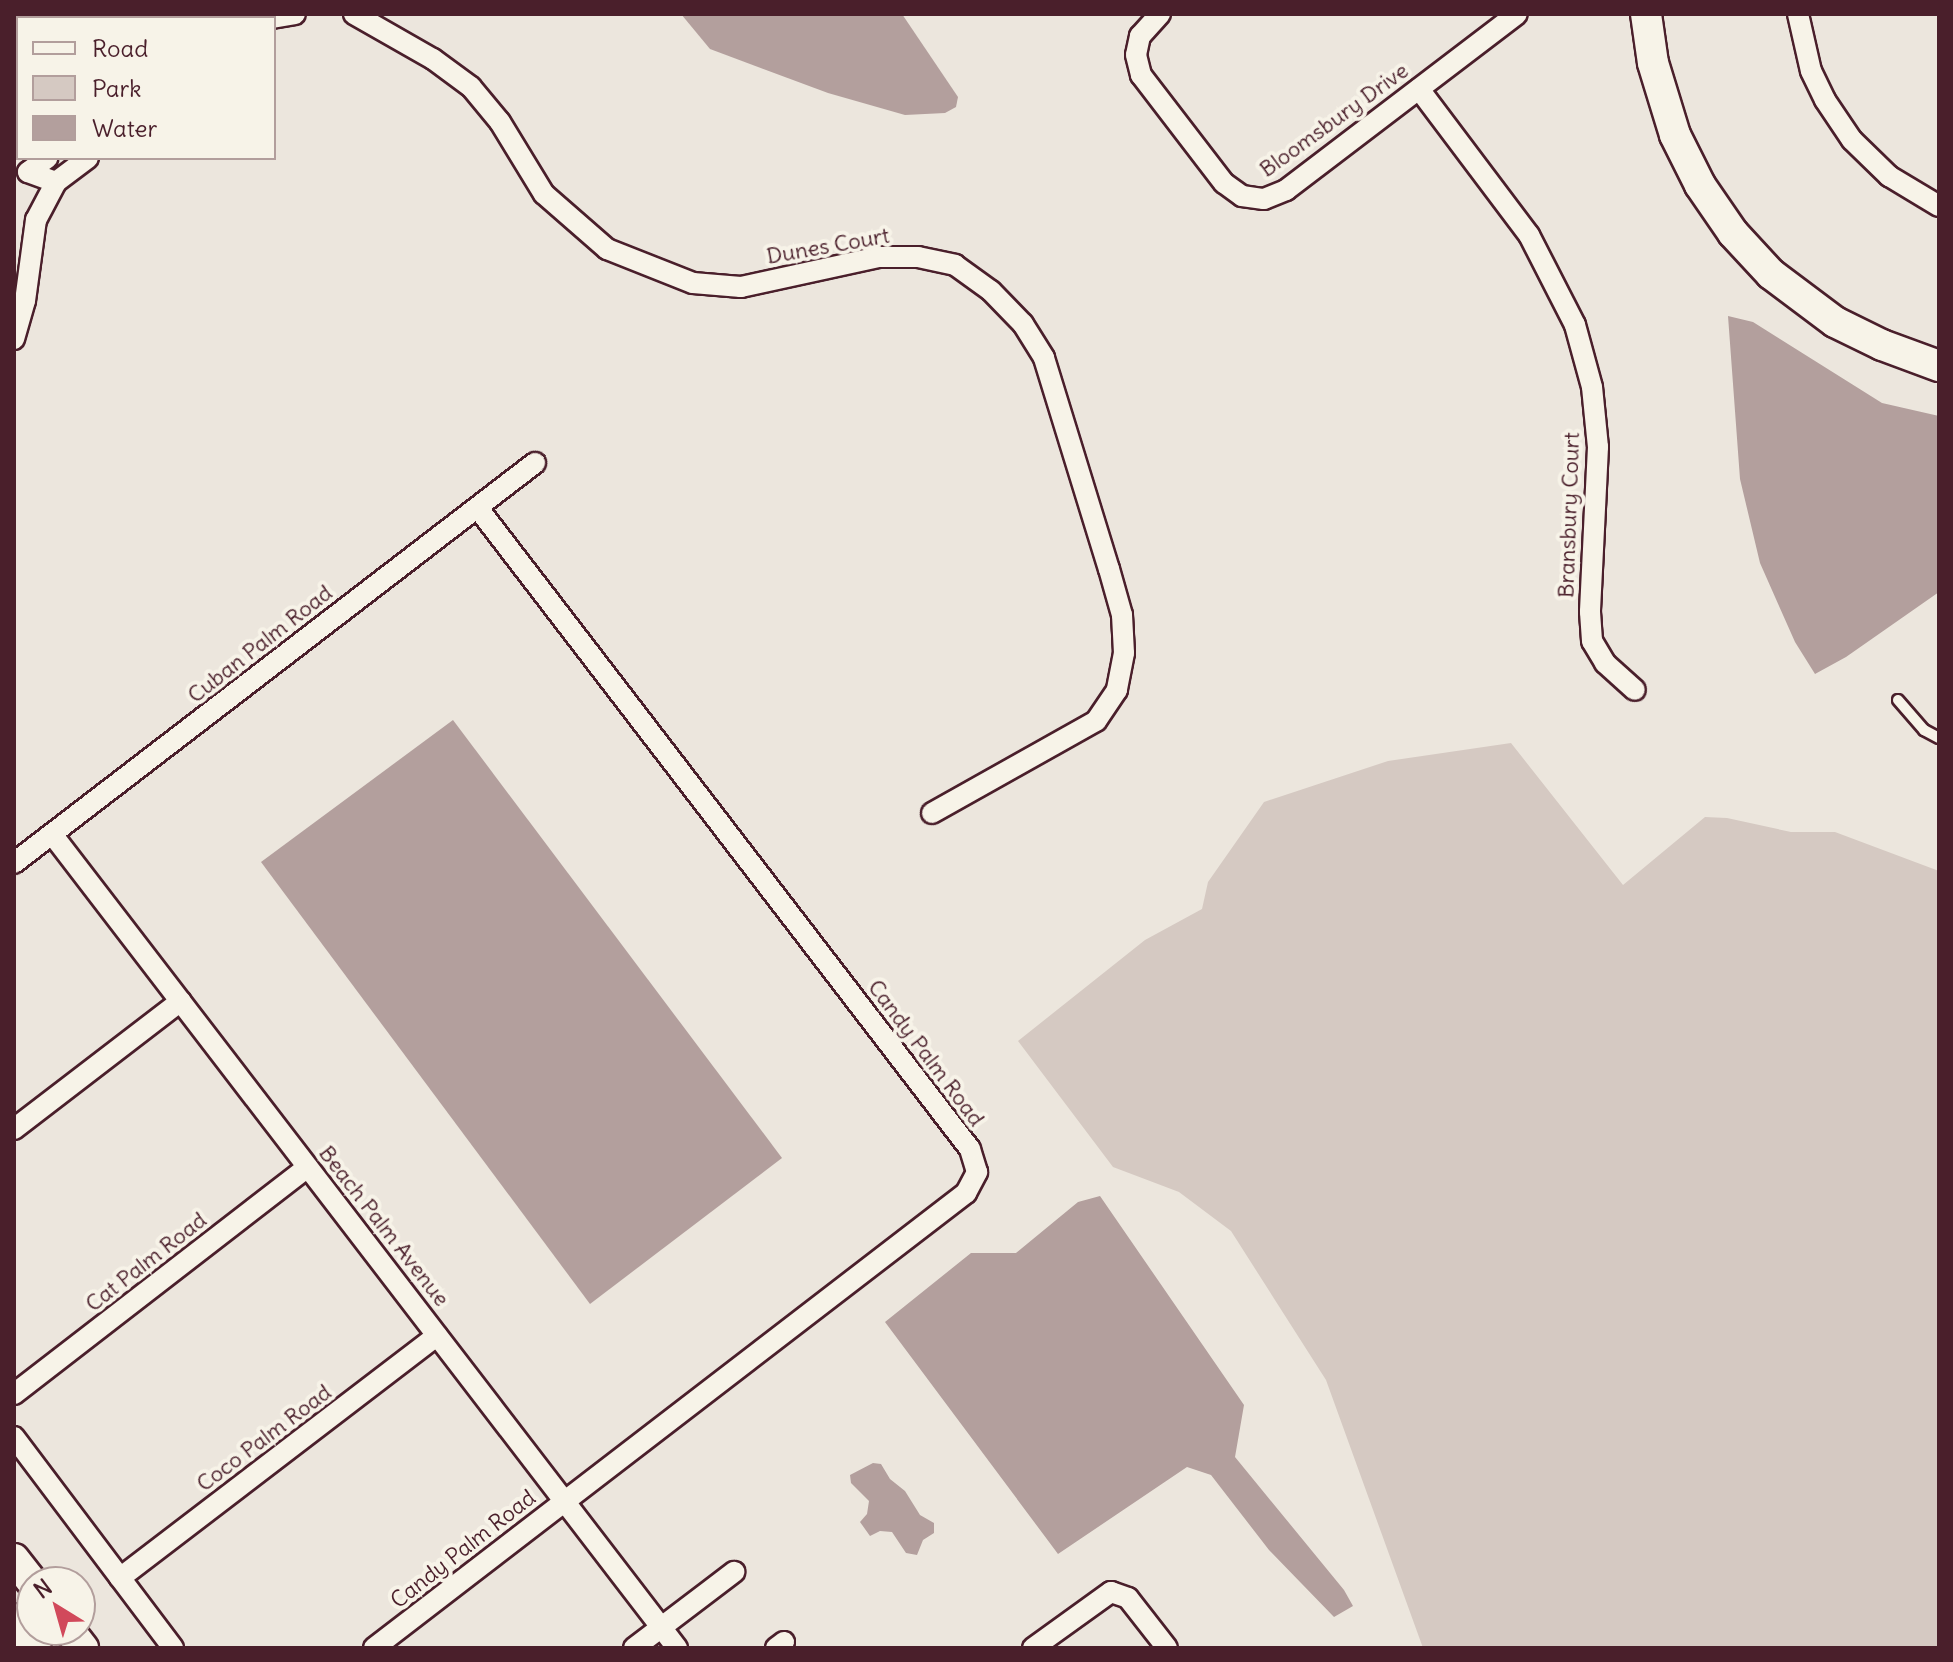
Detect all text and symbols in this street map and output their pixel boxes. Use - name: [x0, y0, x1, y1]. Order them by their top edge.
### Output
- legend: [16, 16, 276, 160]
- text: Road: [92, 33, 148, 63]
- street label: Bloomsbury Drive: [1255, 57, 1413, 183]
- text: Park: [92, 73, 142, 103]
- text: Water: [92, 113, 157, 143]
- street label: Dunes Court: [765, 222, 891, 270]
- street label: Bransbury Court: [1553, 432, 1585, 598]
- street label: Cuban Palm Road: [183, 579, 337, 709]
- street label: Candy Palm Road: [862, 975, 990, 1131]
- street label: Beach Palm Avenue: [313, 1141, 455, 1311]
- street label: Cat Palm Road: [80, 1207, 212, 1317]
- street label: Coco Palm Road: [192, 1379, 336, 1497]
- street label: Candy Palm Road: [385, 1484, 541, 1614]
- north arrow: [16, 1566, 96, 1646]
- text: N: [28, 1573, 57, 1604]

